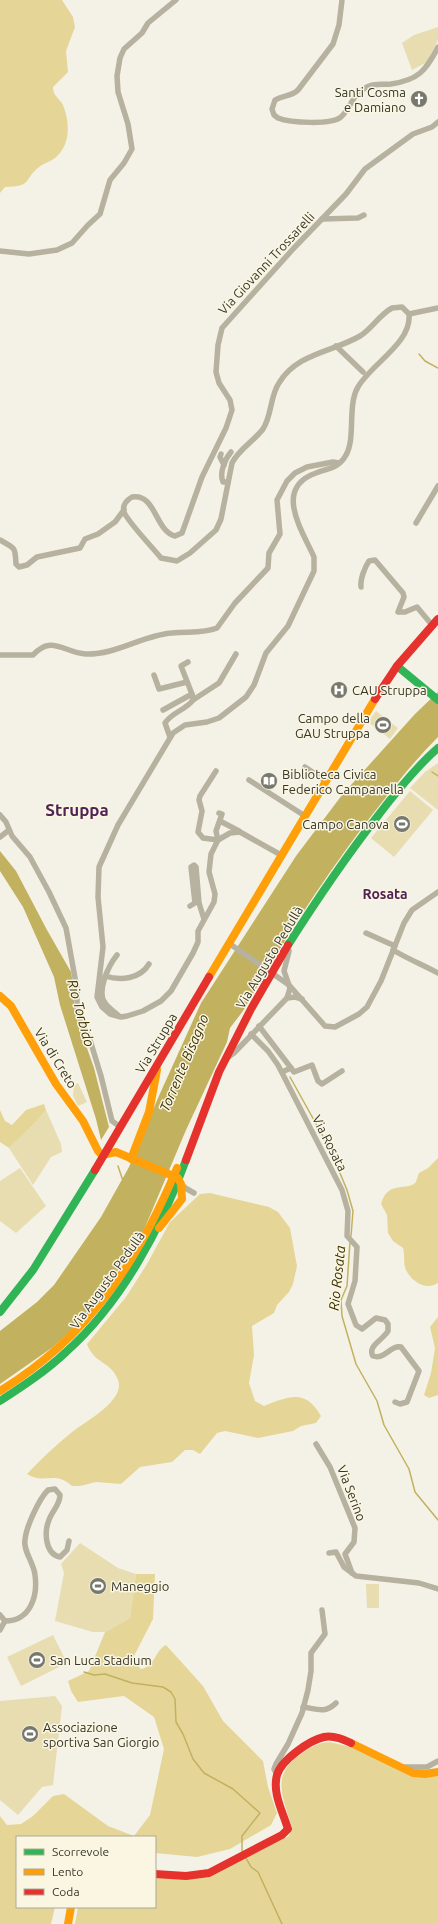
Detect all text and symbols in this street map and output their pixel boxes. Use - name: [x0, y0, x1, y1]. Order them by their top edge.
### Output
- place label: Santi Cosma e Damiano: [335, 85, 406, 114]
- church icon: Santi Cosma e Damiano: [409, 89, 429, 109]
- street label: Via Giovanni Trossarelli: [215, 209, 317, 317]
- hospital icon: CAU Struppa: [329, 680, 349, 700]
- place label: CAU Struppa: [352, 683, 427, 697]
- place label: Campo della GAU Struppa: [295, 711, 370, 740]
- sports icon: Campo della GAU Struppa: [373, 715, 393, 735]
- place label: Biblioteca Civica Federico Campanella: [282, 767, 404, 796]
- library icon: Biblioteca Civica Federico Campanella: [259, 771, 279, 791]
- district label: Struppa: [45, 800, 109, 819]
- sports icon: Campo Canova: [392, 814, 412, 834]
- place label: Campo Canova: [302, 817, 389, 831]
- district label: Rosata: [363, 886, 407, 902]
- street label: Via Augusto Pedullà: [233, 903, 305, 1011]
- water label: Rio Torbido: [64, 978, 98, 1049]
- street label: Via Struppa: [133, 1010, 179, 1076]
- water label: Torrente Bisagno: [156, 1012, 212, 1114]
- street label: Via di Creto: [32, 1025, 80, 1091]
- street label: Via Rosata: [310, 1113, 350, 1173]
- street label: Via Augusto Pedullà: [67, 1229, 147, 1331]
- water label: Rio Rosata: [326, 1244, 348, 1311]
- street label: Via Serino: [335, 1463, 369, 1523]
- sports icon: Maneggio: [88, 1576, 108, 1596]
- place label: Maneggio: [111, 1579, 169, 1593]
- sports icon: San Luca Stadium: [27, 1650, 47, 1670]
- place label: San Luca Stadium: [50, 1653, 152, 1667]
- place label: Associazione sportiva San Giorgio: [43, 1720, 159, 1749]
- sports icon: Associazione sportiva San Giorgio: [20, 1724, 40, 1744]
- legend: [16, 1836, 156, 1908]
- text: Scorrevole: [52, 1845, 109, 1858]
- text: Lento: [52, 1865, 83, 1878]
- text: Coda: [52, 1885, 80, 1898]

